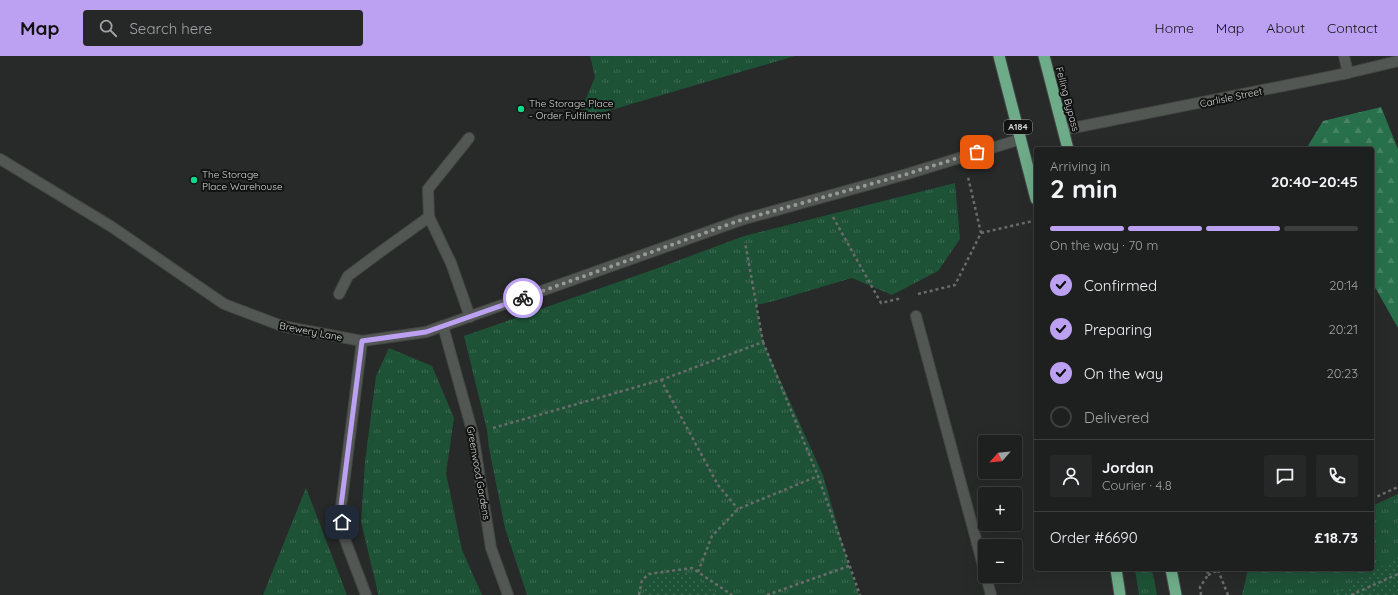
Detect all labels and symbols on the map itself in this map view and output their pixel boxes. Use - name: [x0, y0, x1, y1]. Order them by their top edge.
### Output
- street label: Felling Bypass: [1053, 65, 1082, 133]
- street label: Carlisle Street: [1199, 84, 1264, 110]
- place label: The Storage Place - Order Fulfilment: [529, 97, 614, 122]
- marker: The Storage Place - Order Fulfilment: [516, 104, 526, 114]
- road number: A184: [1004, 120, 1032, 134]
- pin: [960, 135, 994, 169]
- place label: The Storage Place Warehouse: [202, 168, 283, 193]
- marker: The Storage Place Warehouse: [189, 175, 199, 185]
- courier: [503, 278, 543, 318]
- street label: Brewery Lane: [278, 319, 344, 344]
- street label: Greenwood Gardens: [464, 425, 493, 521]
- north arrow: [978, 435, 1022, 479]
- pin: [325, 505, 359, 539]

